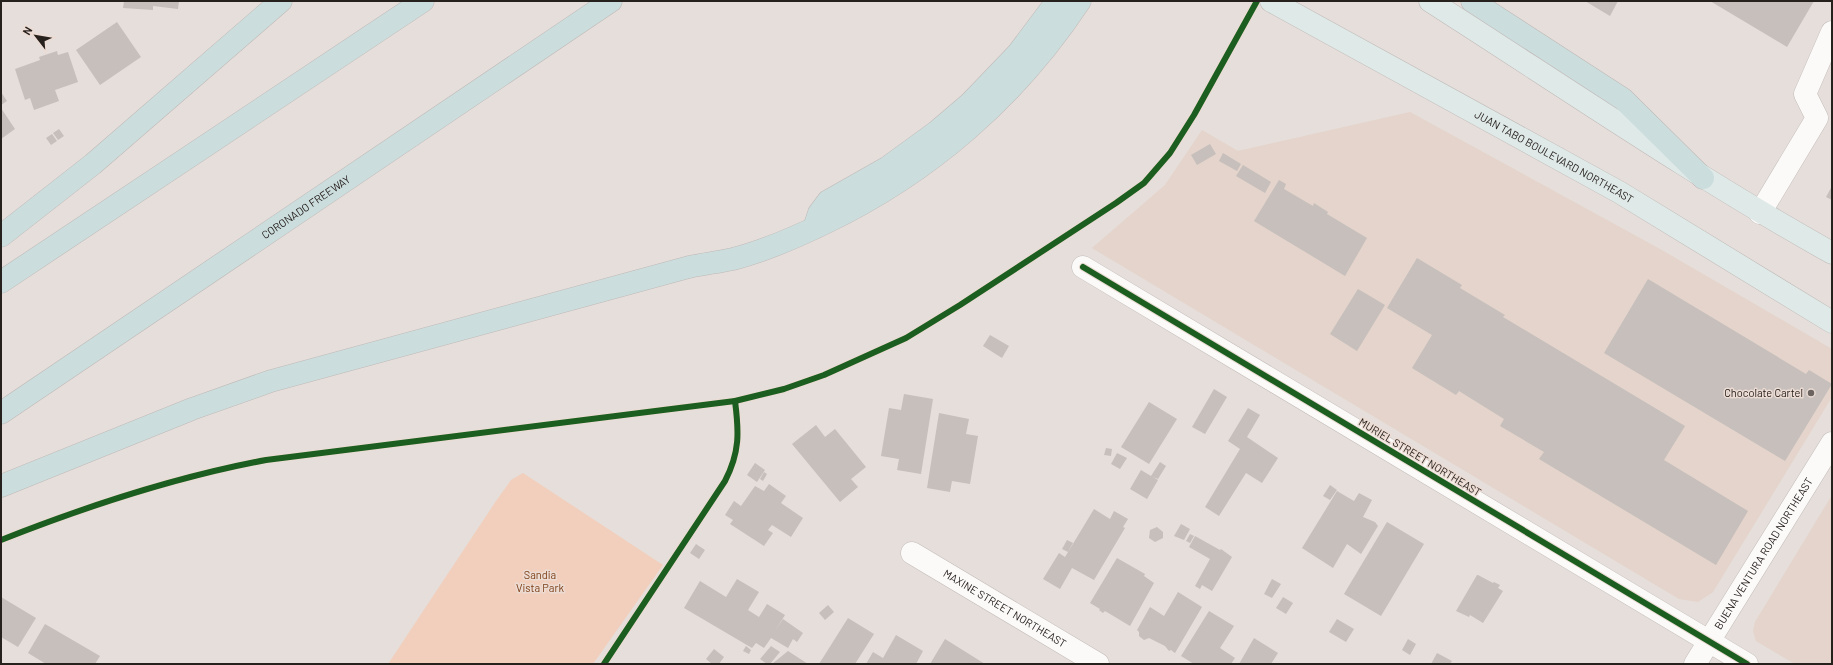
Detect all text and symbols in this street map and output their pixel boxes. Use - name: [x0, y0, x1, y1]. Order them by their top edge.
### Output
- north arrow: [16, 16, 56, 56]
- text: N: [20, 24, 34, 37]
- street label: JUAN TABO BOULEVARD NORTHEAST: [1472, 107, 1636, 205]
- street label: CORONADO FREEWAY: [259, 172, 353, 241]
- place label: Chocolate Cartel: [1724, 386, 1803, 399]
- marker: Chocolate Cartel: [1806, 388, 1816, 398]
- street label: MURIEL STREET NORTHEAST: [1357, 415, 1484, 498]
- street label: BUENA VENTURA ROAD NORTHEAST: [1711, 475, 1815, 631]
- street label: MAXINE STREET NORTHEAST: [941, 566, 1069, 650]
- park label: Sandia Vista Park: [516, 568, 564, 594]

